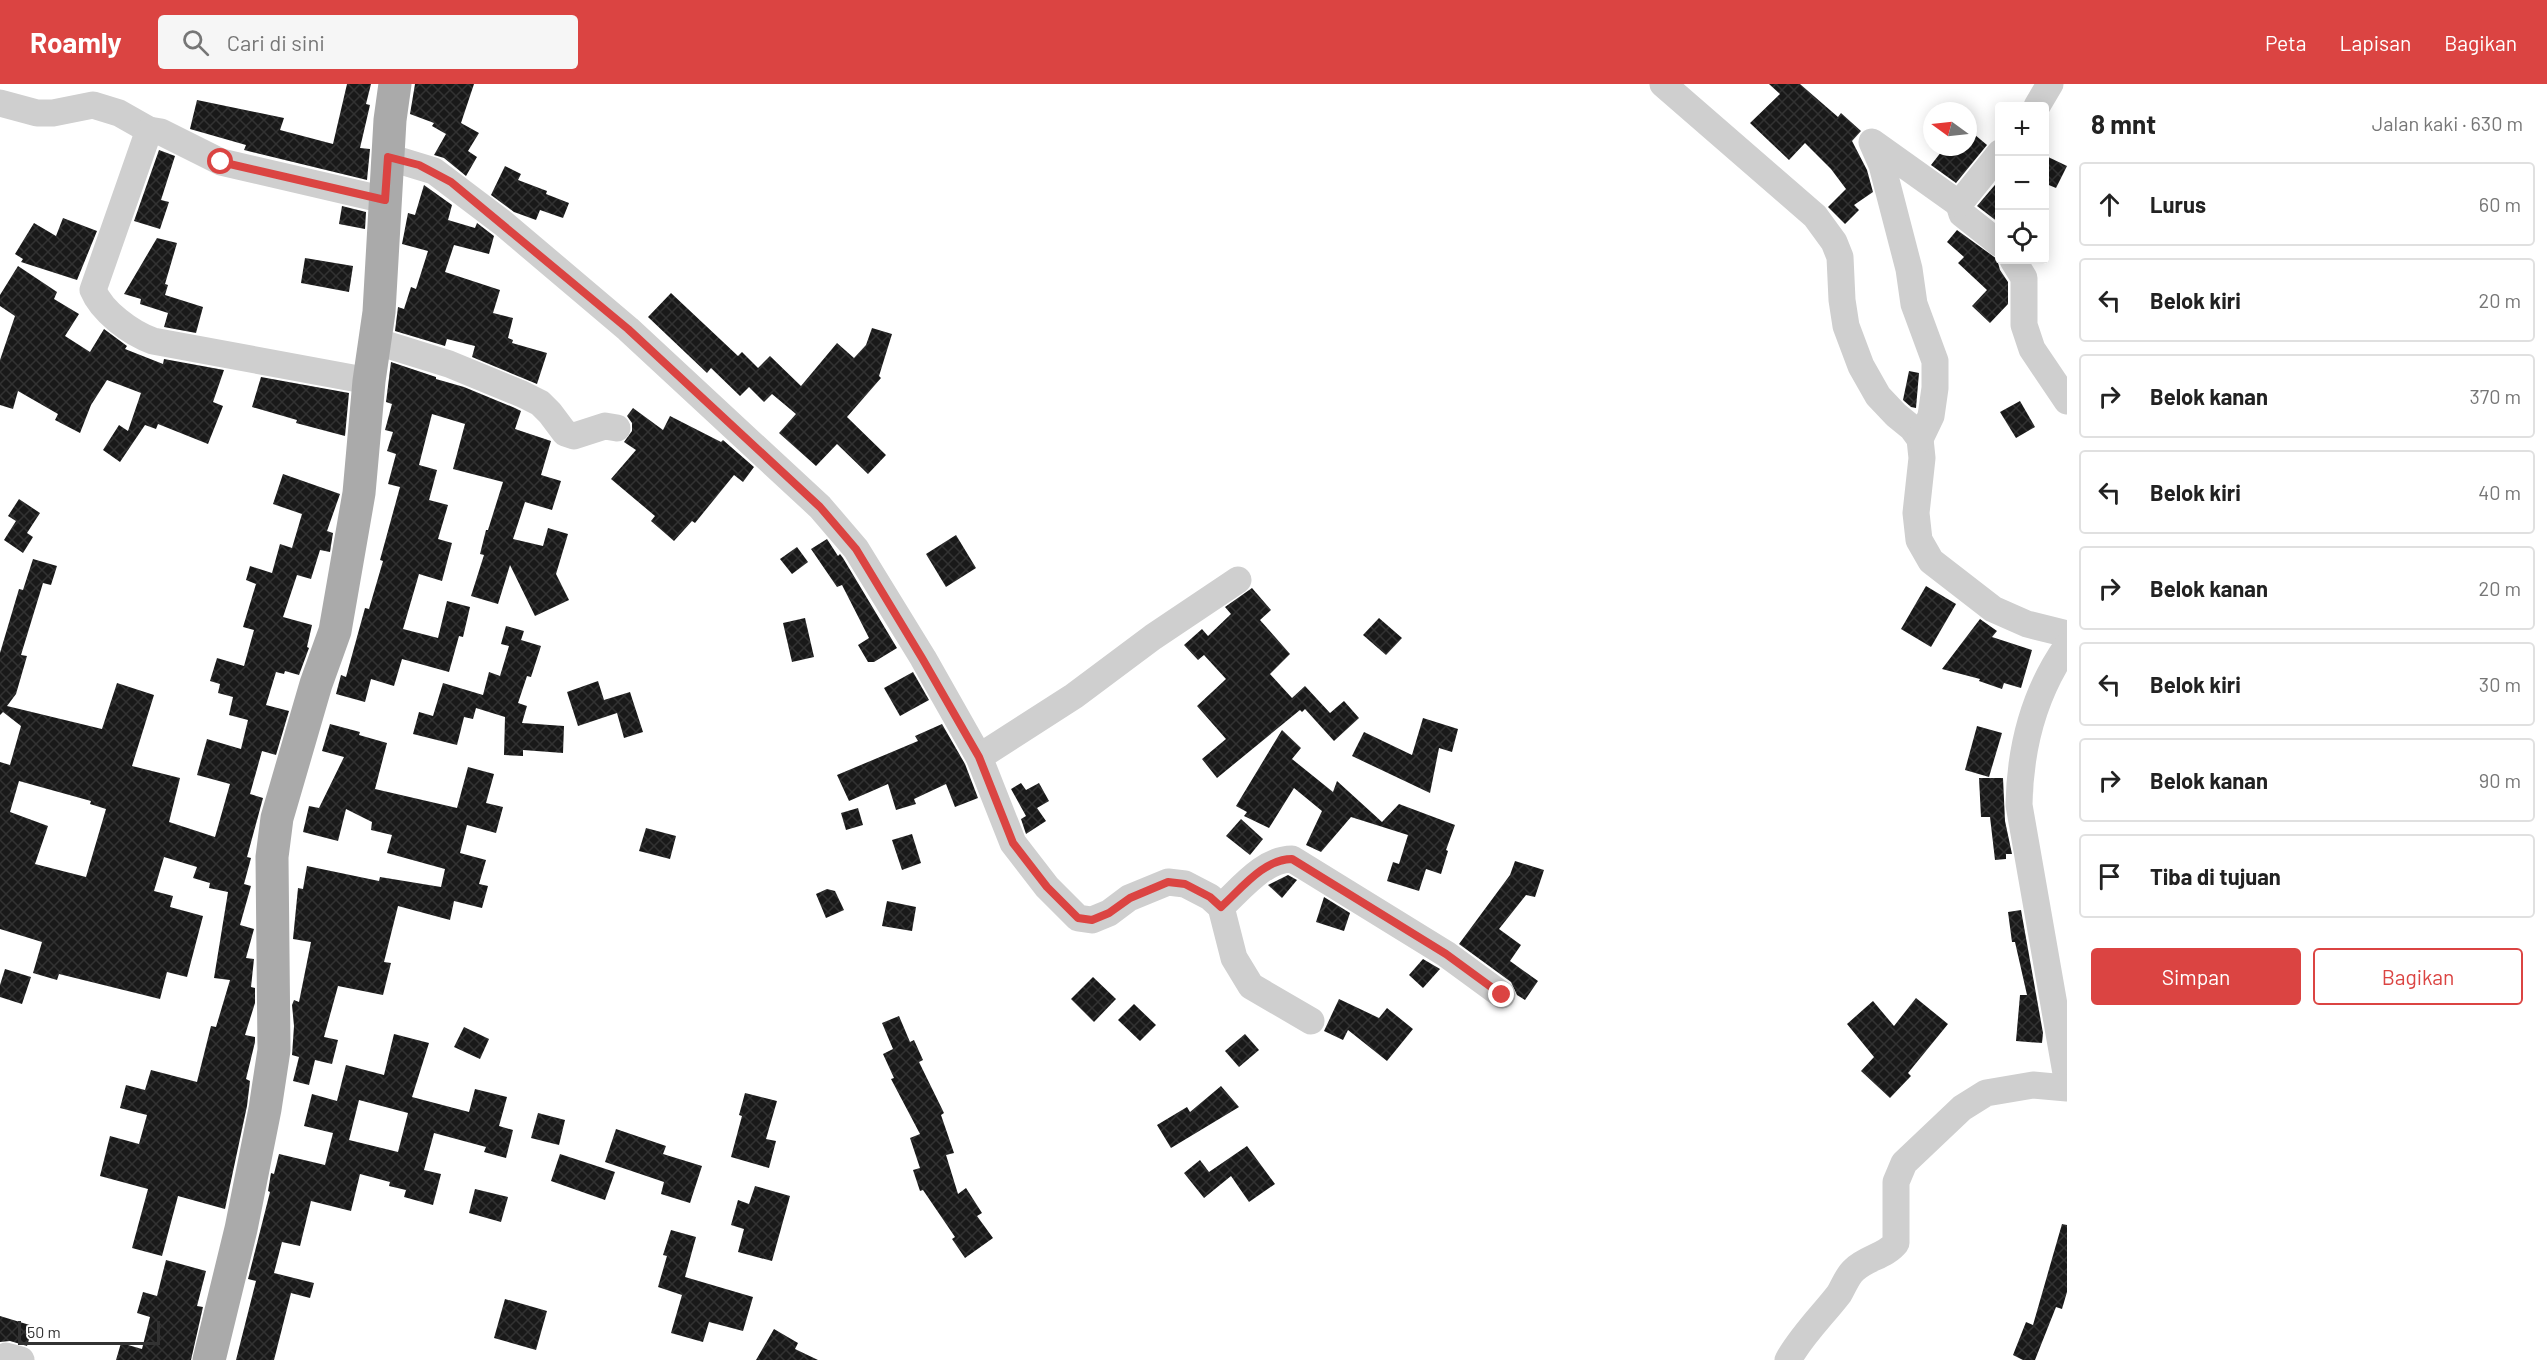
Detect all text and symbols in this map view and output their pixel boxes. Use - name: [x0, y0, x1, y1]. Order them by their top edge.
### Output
- search box: [158, 15, 578, 69]
- text: Roamly: [30, 25, 122, 59]
- icon: search: [179, 26, 212, 59]
- text: Cari di sini: [227, 29, 325, 55]
- text: Peta: [2265, 30, 2306, 55]
- text: Lapisan: [2339, 30, 2411, 55]
- text: Bagikan: [2444, 30, 2517, 55]
- north arrow: [1923, 102, 1977, 156]
- map controls: [1995, 102, 2049, 264]
- button: +: [1995, 102, 2049, 156]
- text: 8 mnt: [2091, 108, 2156, 139]
- text: Jalan kaki · 630 m: [2372, 111, 2523, 135]
- route start: [207, 148, 233, 174]
- button: −: [1995, 156, 2049, 210]
- icon: ahead: [2093, 188, 2126, 221]
- text: Lurus: [2150, 191, 2206, 217]
- text: 60 m: [2479, 192, 2521, 216]
- button: locate: [1995, 210, 2049, 264]
- icon: left: [2093, 284, 2126, 317]
- text: Belok kiri: [2150, 287, 2241, 313]
- text: 20 m: [2478, 288, 2521, 312]
- icon: right: [2093, 380, 2126, 413]
- text: Belok kanan: [2150, 383, 2268, 409]
- text: 370 m: [2469, 384, 2521, 408]
- icon: left: [2093, 476, 2126, 509]
- text: Belok kiri: [2150, 479, 2241, 505]
- text: 40 m: [2478, 480, 2521, 504]
- icon: right: [2093, 572, 2126, 605]
- text: Belok kanan: [2150, 575, 2268, 601]
- text: 20 m: [2478, 576, 2521, 600]
- icon: left: [2093, 668, 2126, 701]
- text: Belok kiri: [2150, 671, 2241, 697]
- text: 30 m: [2479, 672, 2521, 696]
- icon: right: [2093, 764, 2126, 797]
- text: Belok kanan: [2150, 767, 2268, 793]
- text: 90 m: [2479, 768, 2521, 792]
- icon: arrive: [2093, 860, 2126, 893]
- text: Tiba di tujuan: [2150, 863, 2281, 889]
- button: Simpan: [2091, 948, 2301, 1005]
- button: Bagikan: [2313, 948, 2523, 1005]
- route end: [1488, 981, 1514, 1007]
- scale bar: [18, 1318, 160, 1346]
- text: 50 m: [27, 1322, 61, 1341]

